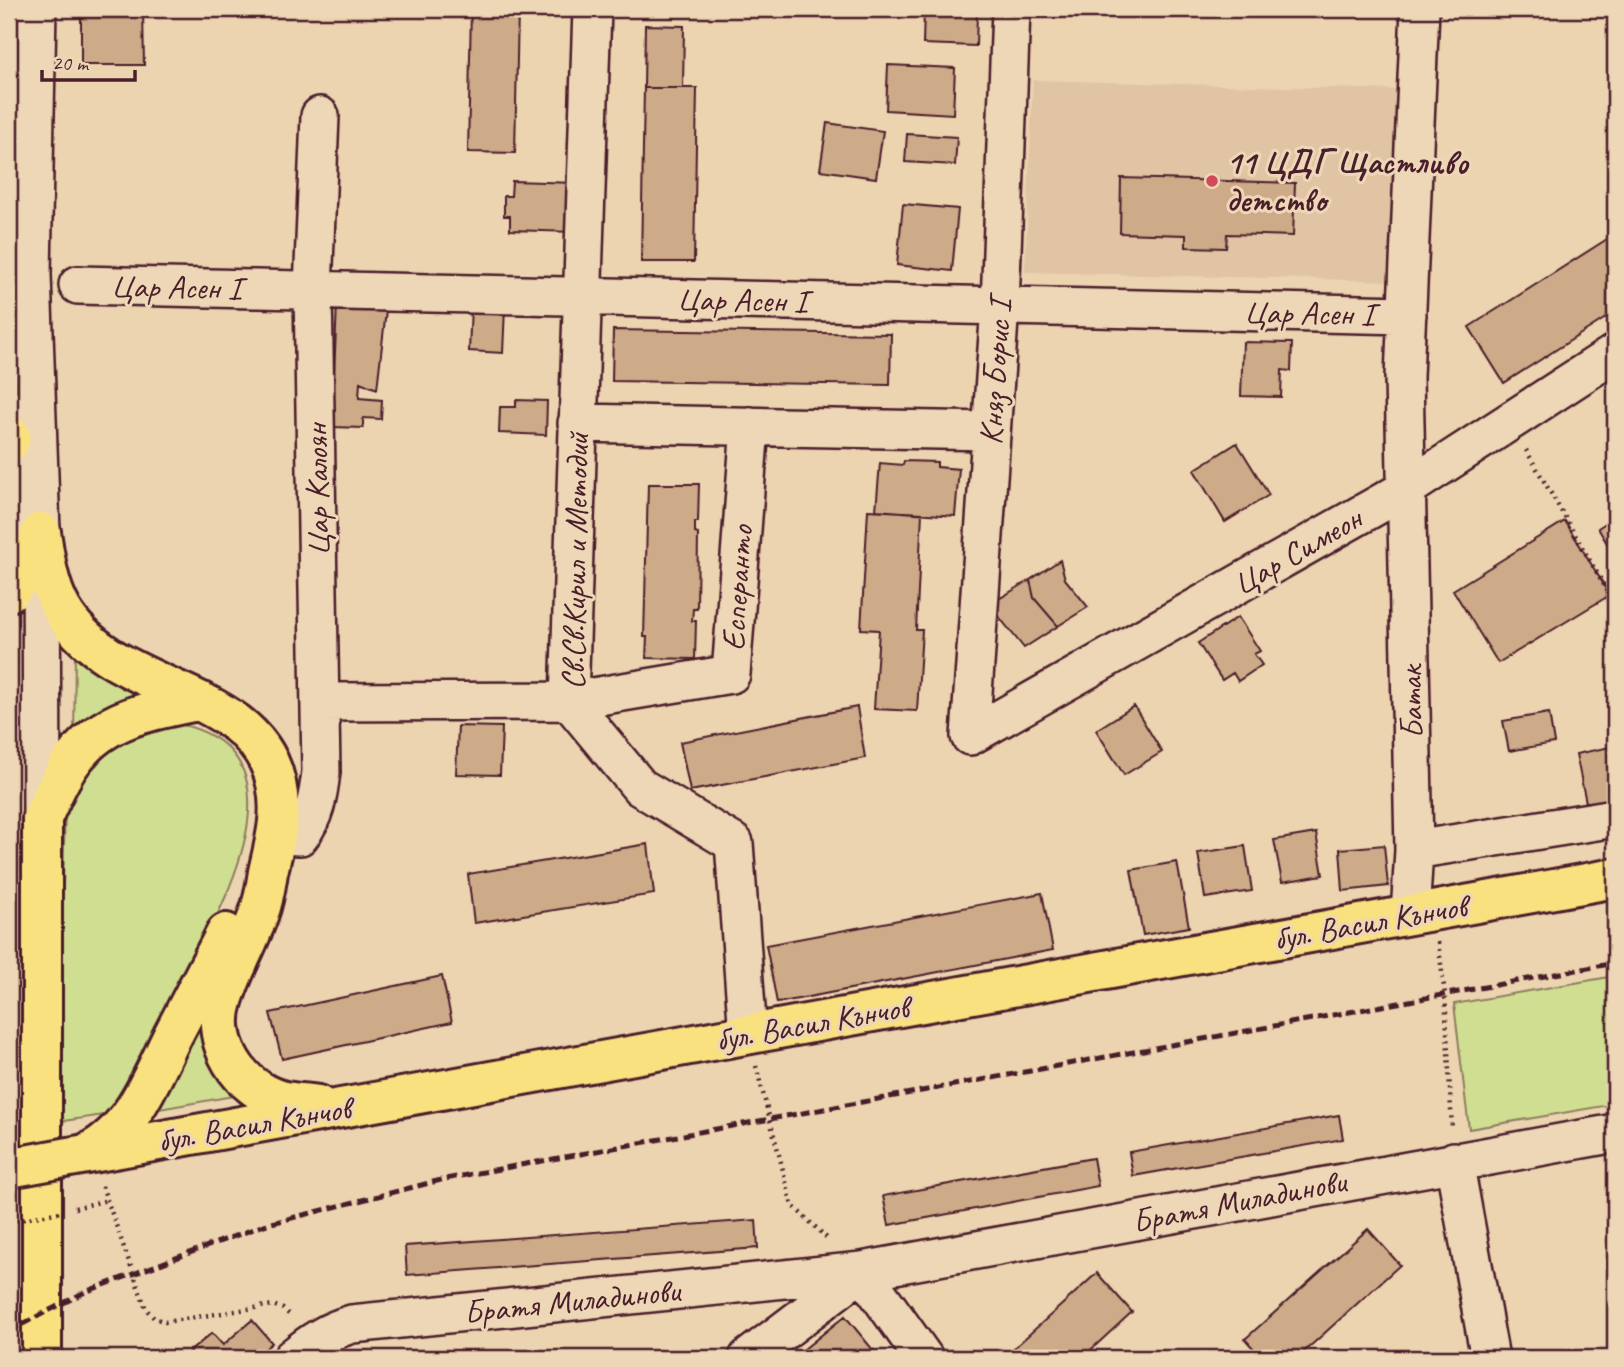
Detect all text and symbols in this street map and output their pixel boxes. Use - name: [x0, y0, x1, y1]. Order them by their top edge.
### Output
- scale bar: [42, 38, 135, 82]
- text: 20 m: [52, 50, 90, 76]
- place label: 11 ЦДГ Щастливо детство: [1226, 141, 1470, 221]
- marker: 11 ЦДГ Щастливо детство: [1204, 173, 1220, 189]
- street label: Цар Асен I: [111, 265, 248, 309]
- street label: Цар Асен I: [677, 278, 814, 322]
- street label: Княз Борис I: [969, 291, 1021, 446]
- street label: Цар Асен I: [1244, 291, 1381, 335]
- street label: Цар Калоян: [295, 421, 339, 557]
- street label: Св.Св.Кирил и Методий: [552, 430, 598, 690]
- street label: Цар Симеон: [1225, 496, 1371, 605]
- street label: Есперанто: [712, 523, 762, 652]
- street label: Батак: [1389, 662, 1433, 739]
- street label: бул. Васил Кънчов: [1270, 883, 1476, 960]
- street label: бул. Васил Кънчов: [712, 984, 918, 1061]
- street label: бул. Васил Кънчов: [154, 1085, 360, 1162]
- street label: Братя Миладинови: [1129, 1159, 1351, 1242]
- street label: Братя Миладинови: [462, 1269, 684, 1333]

